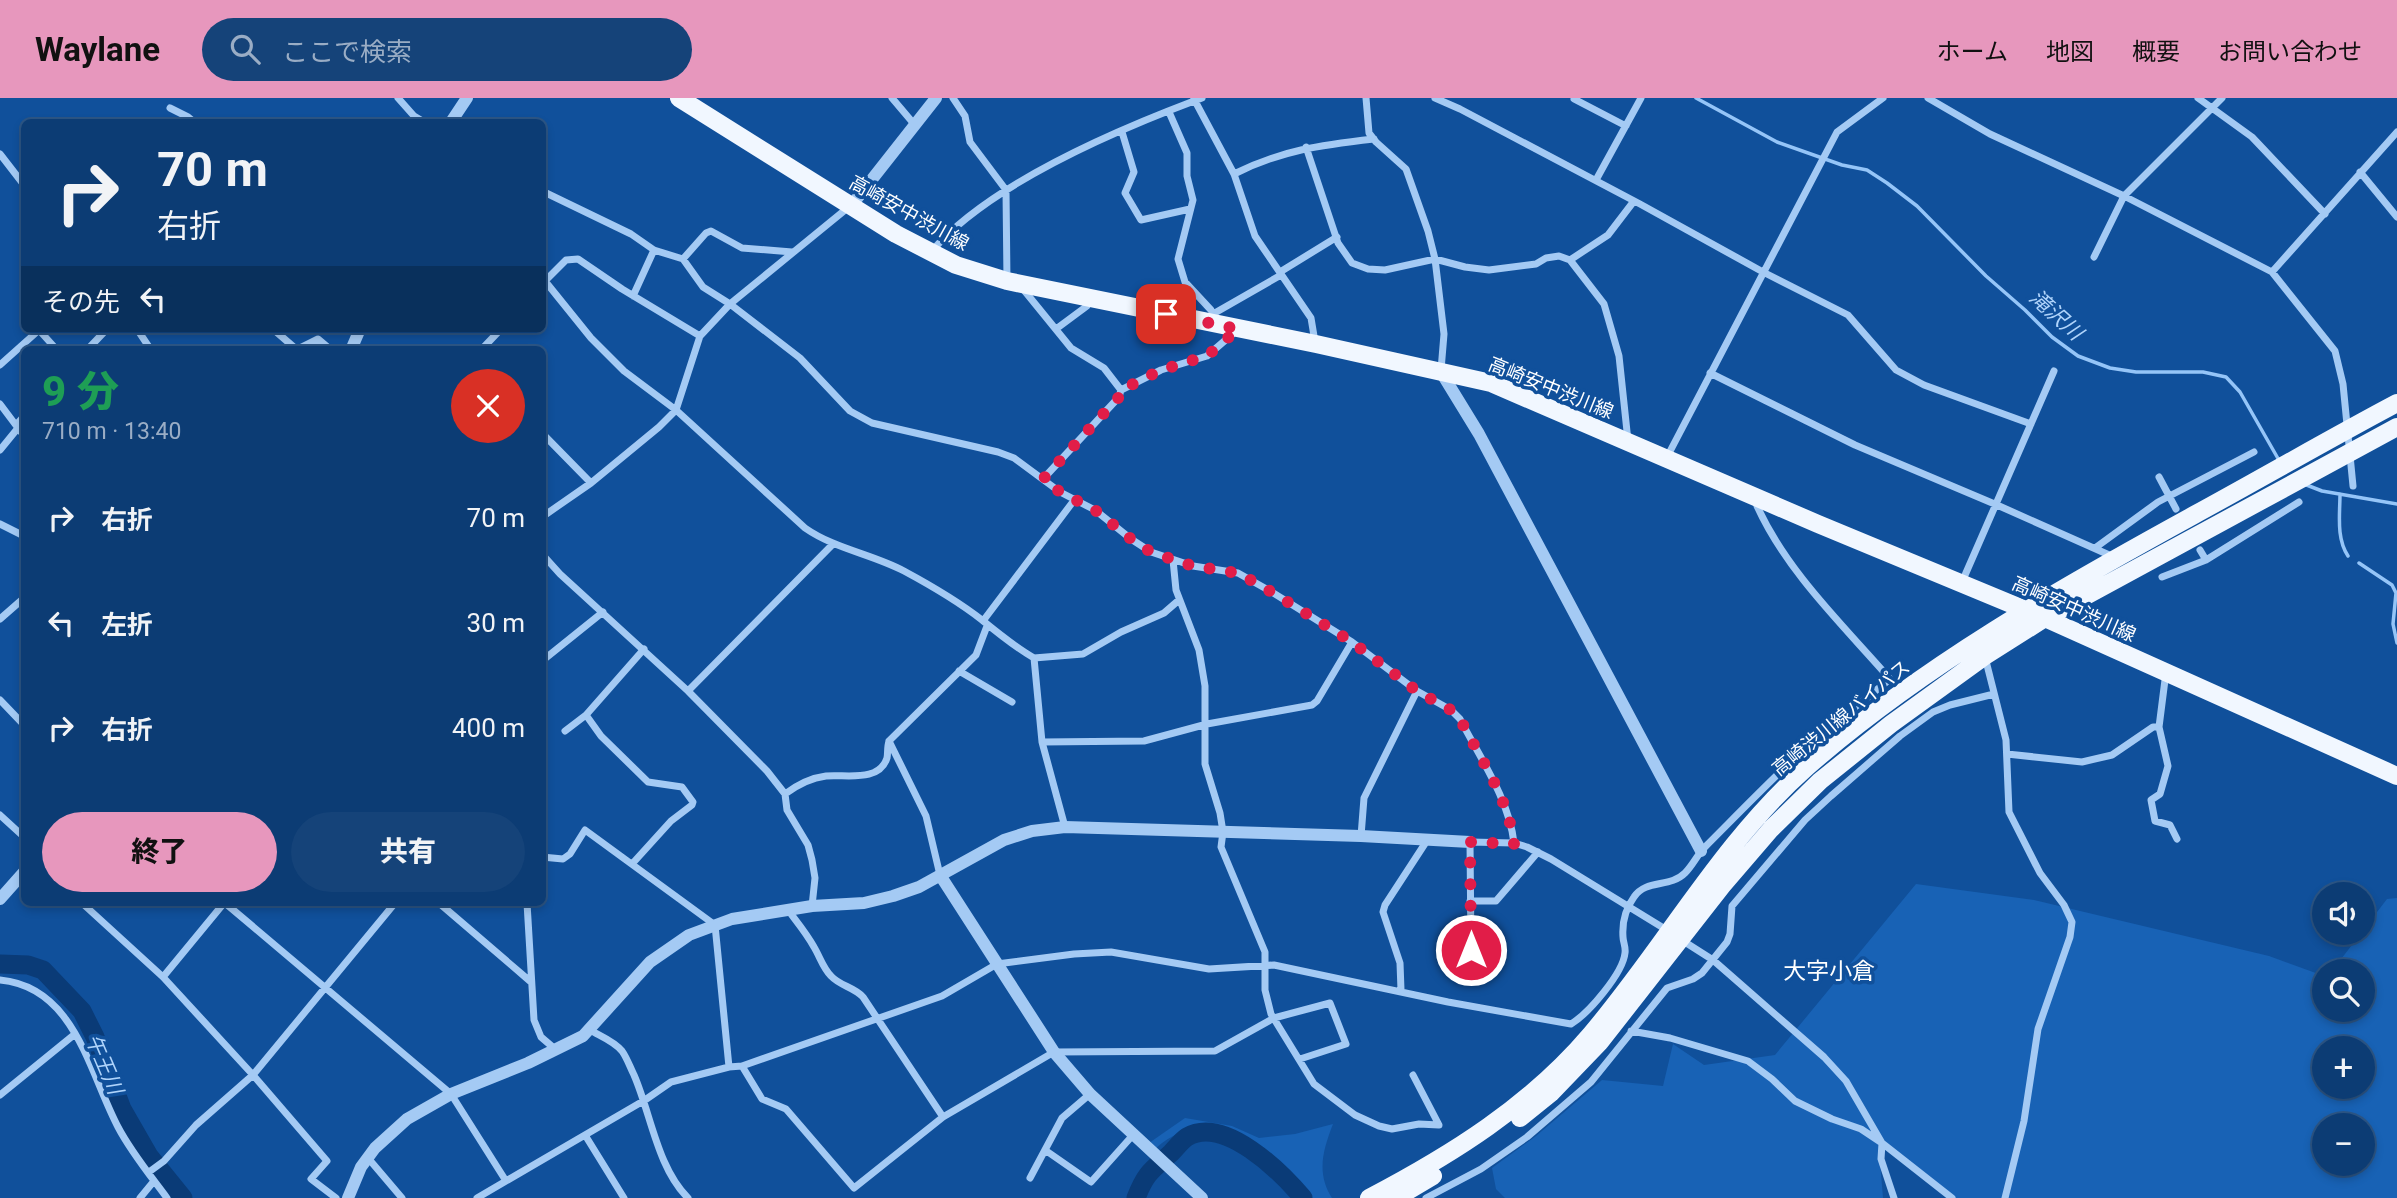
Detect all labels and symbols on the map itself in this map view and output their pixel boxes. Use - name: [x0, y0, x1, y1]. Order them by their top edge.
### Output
- street label: 高崎安中渋川線: [845, 171, 973, 255]
- pin: [1136, 284, 1196, 344]
- water label: 滝沢川: [2025, 285, 2089, 346]
- street label: 高崎安中渋川線: [1485, 352, 1617, 424]
- street label: 高崎安中渋川線: [2009, 571, 2139, 647]
- street label: 高崎渋川線バイパス: [1767, 655, 1915, 781]
- position arrow: [1434, 913, 1508, 987]
- district label: 大字小倉: [1783, 958, 1875, 985]
- water label: 午王川: [81, 1030, 128, 1100]

